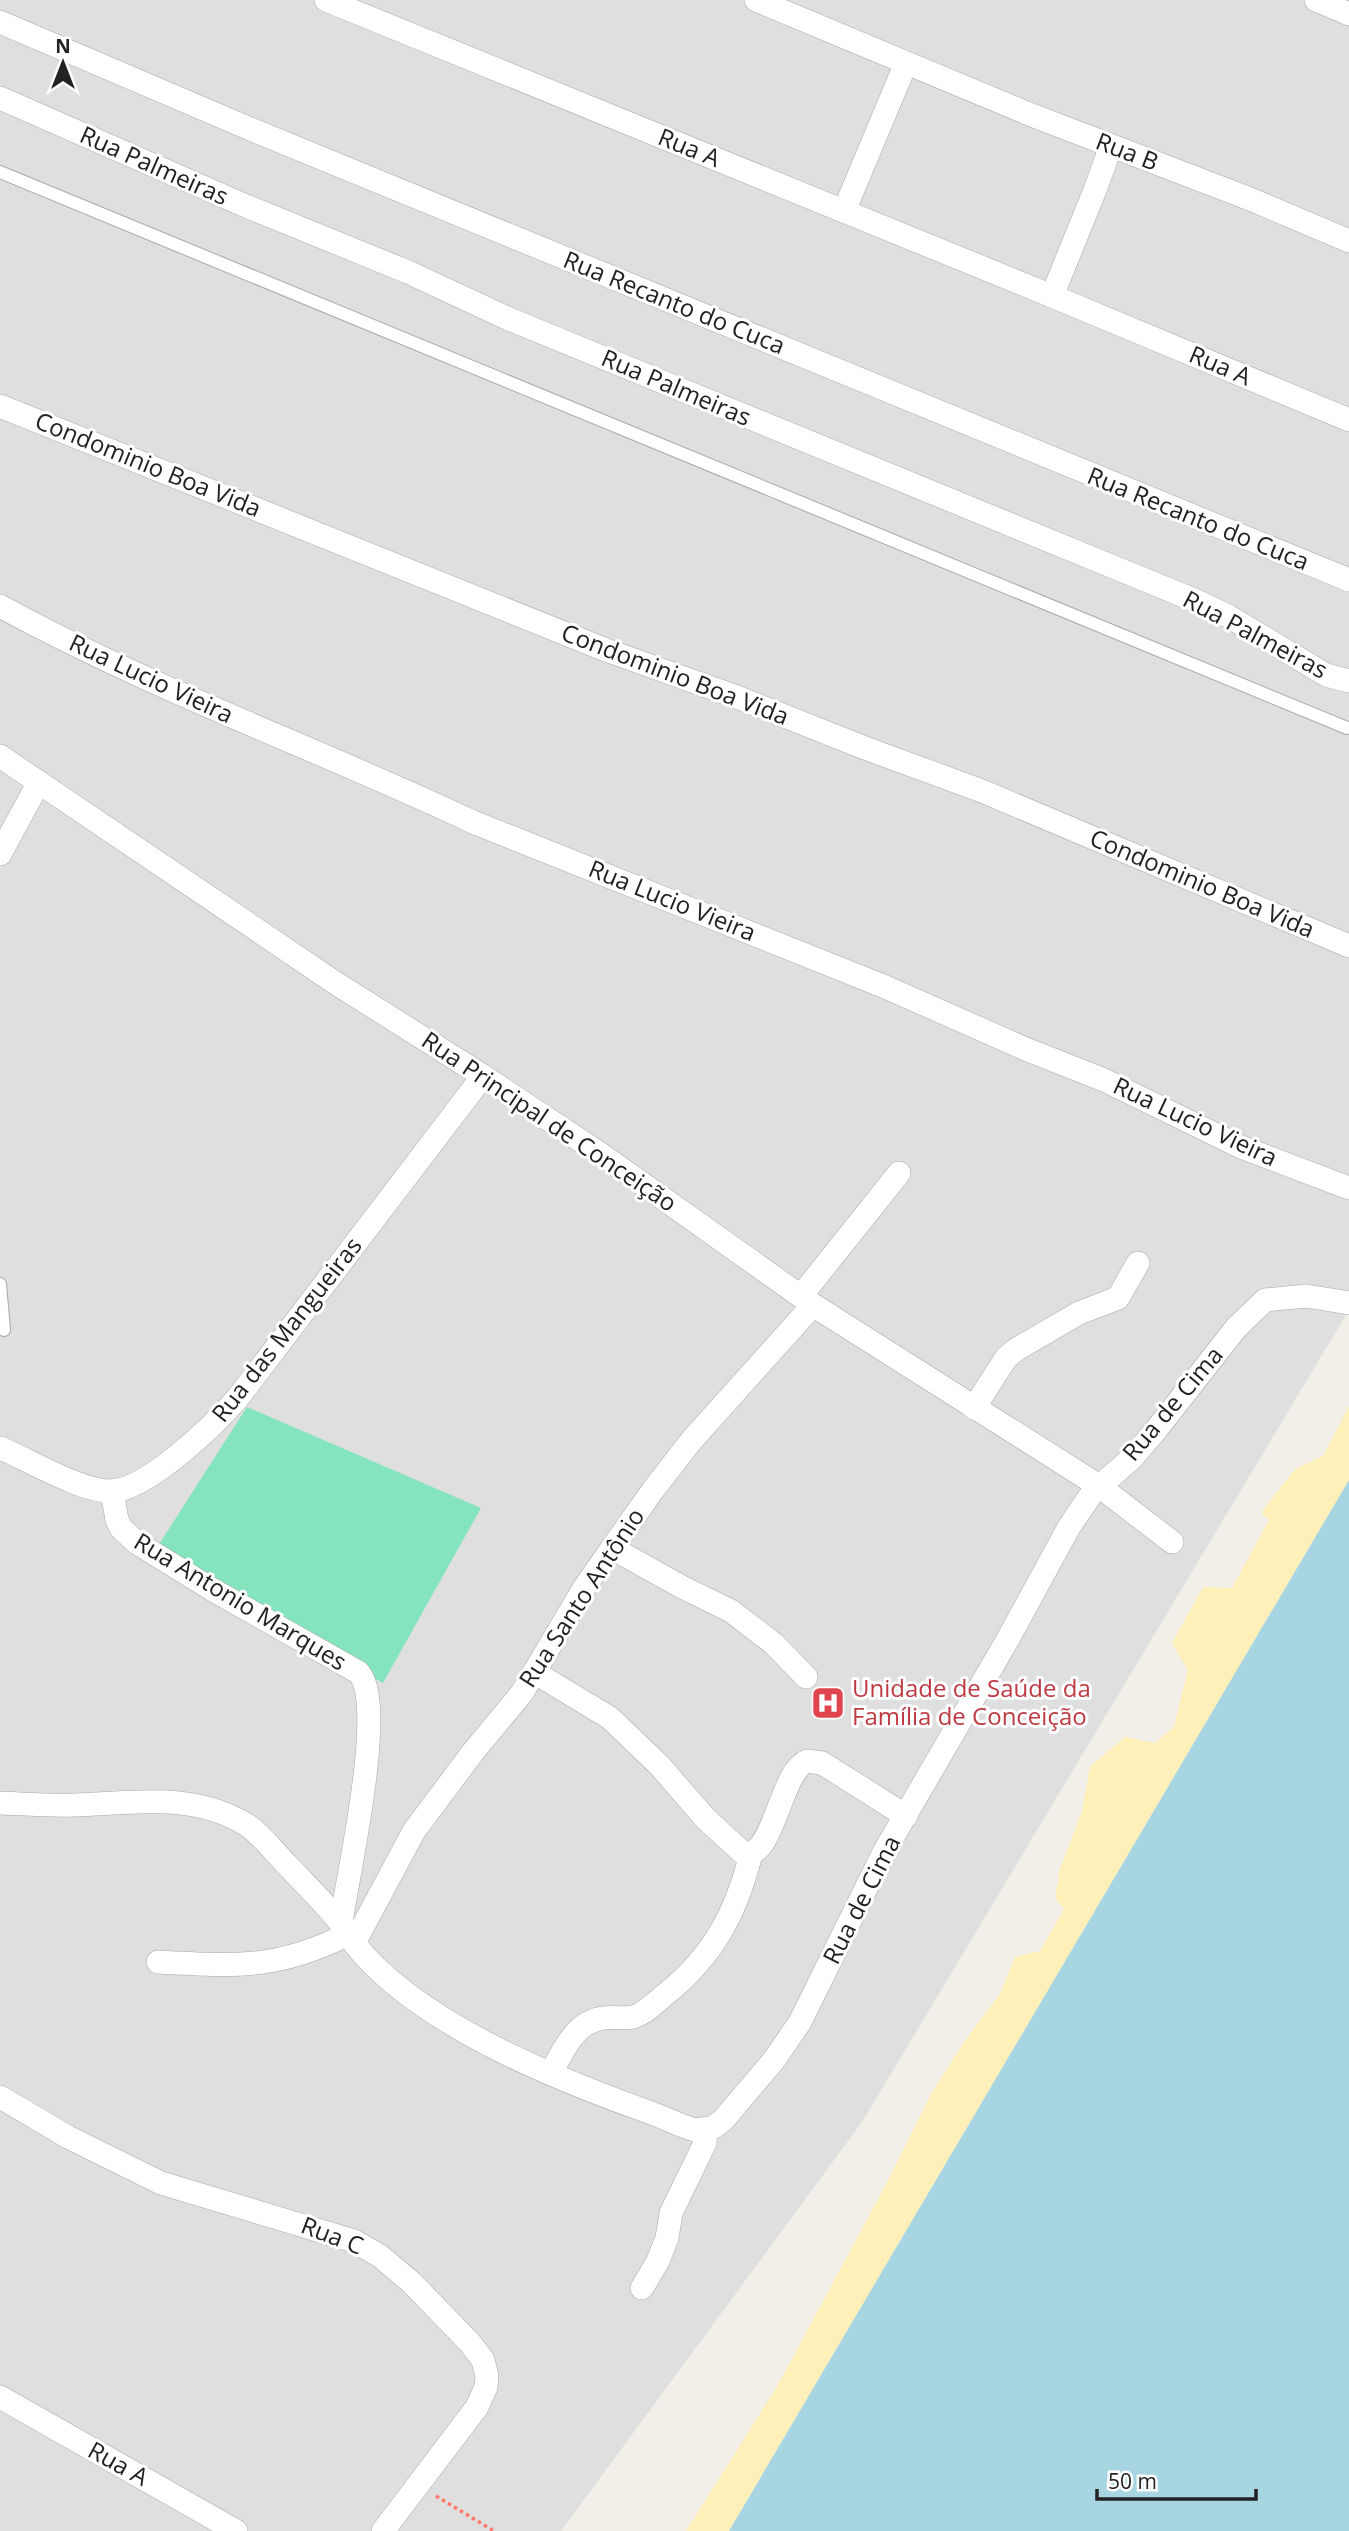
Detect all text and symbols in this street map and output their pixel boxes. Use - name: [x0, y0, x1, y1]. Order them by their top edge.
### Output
- north arrow: [28, 28, 98, 98]
- text: N: [55, 33, 71, 59]
- street label: Rua Palmeiras: [75, 117, 234, 212]
- street label: Rua A: [654, 119, 726, 174]
- street label: Rua B: [1091, 124, 1164, 178]
- street label: Rua Recanto do Cuca: [559, 242, 790, 361]
- street label: Rua A: [1185, 337, 1257, 393]
- street label: Rua Palmeiras: [597, 340, 756, 433]
- street label: Condominio Boa Vida: [31, 403, 266, 524]
- street label: Rua Recanto do Cuca: [1083, 458, 1314, 577]
- street label: Rua Palmeiras: [1178, 582, 1334, 686]
- street label: Condominio Boa Vida: [557, 615, 794, 732]
- street label: Rua Lucio Vieira: [64, 625, 239, 730]
- street label: Condominio Boa Vida: [1085, 820, 1320, 945]
- street label: Rua Lucio Vieira: [584, 851, 761, 948]
- street label: Rua Principal de Conceição: [416, 1023, 684, 1219]
- street label: Rua Lucio Vieira: [1108, 1068, 1283, 1173]
- street label: Rua das Mangueiras: [203, 1230, 368, 1428]
- street label: Rua de Cima: [1114, 1339, 1230, 1467]
- street label: Rua Santo Antônio: [510, 1501, 651, 1693]
- street label: Rua Antonio Marques: [128, 1524, 353, 1677]
- place label: Unidade de Saúde da Família de Conceição: [852, 1671, 1091, 1732]
- hospital icon: Unidade de Saúde da Família de Conceição: [809, 1684, 847, 1722]
- street label: Rua de Cima: [814, 1829, 907, 1969]
- street label: Rua C: [297, 2208, 368, 2262]
- street label: Rua A: [83, 2433, 156, 2493]
- scale bar: [1097, 2458, 1256, 2502]
- text: 50 m: [1108, 2467, 1157, 2495]

